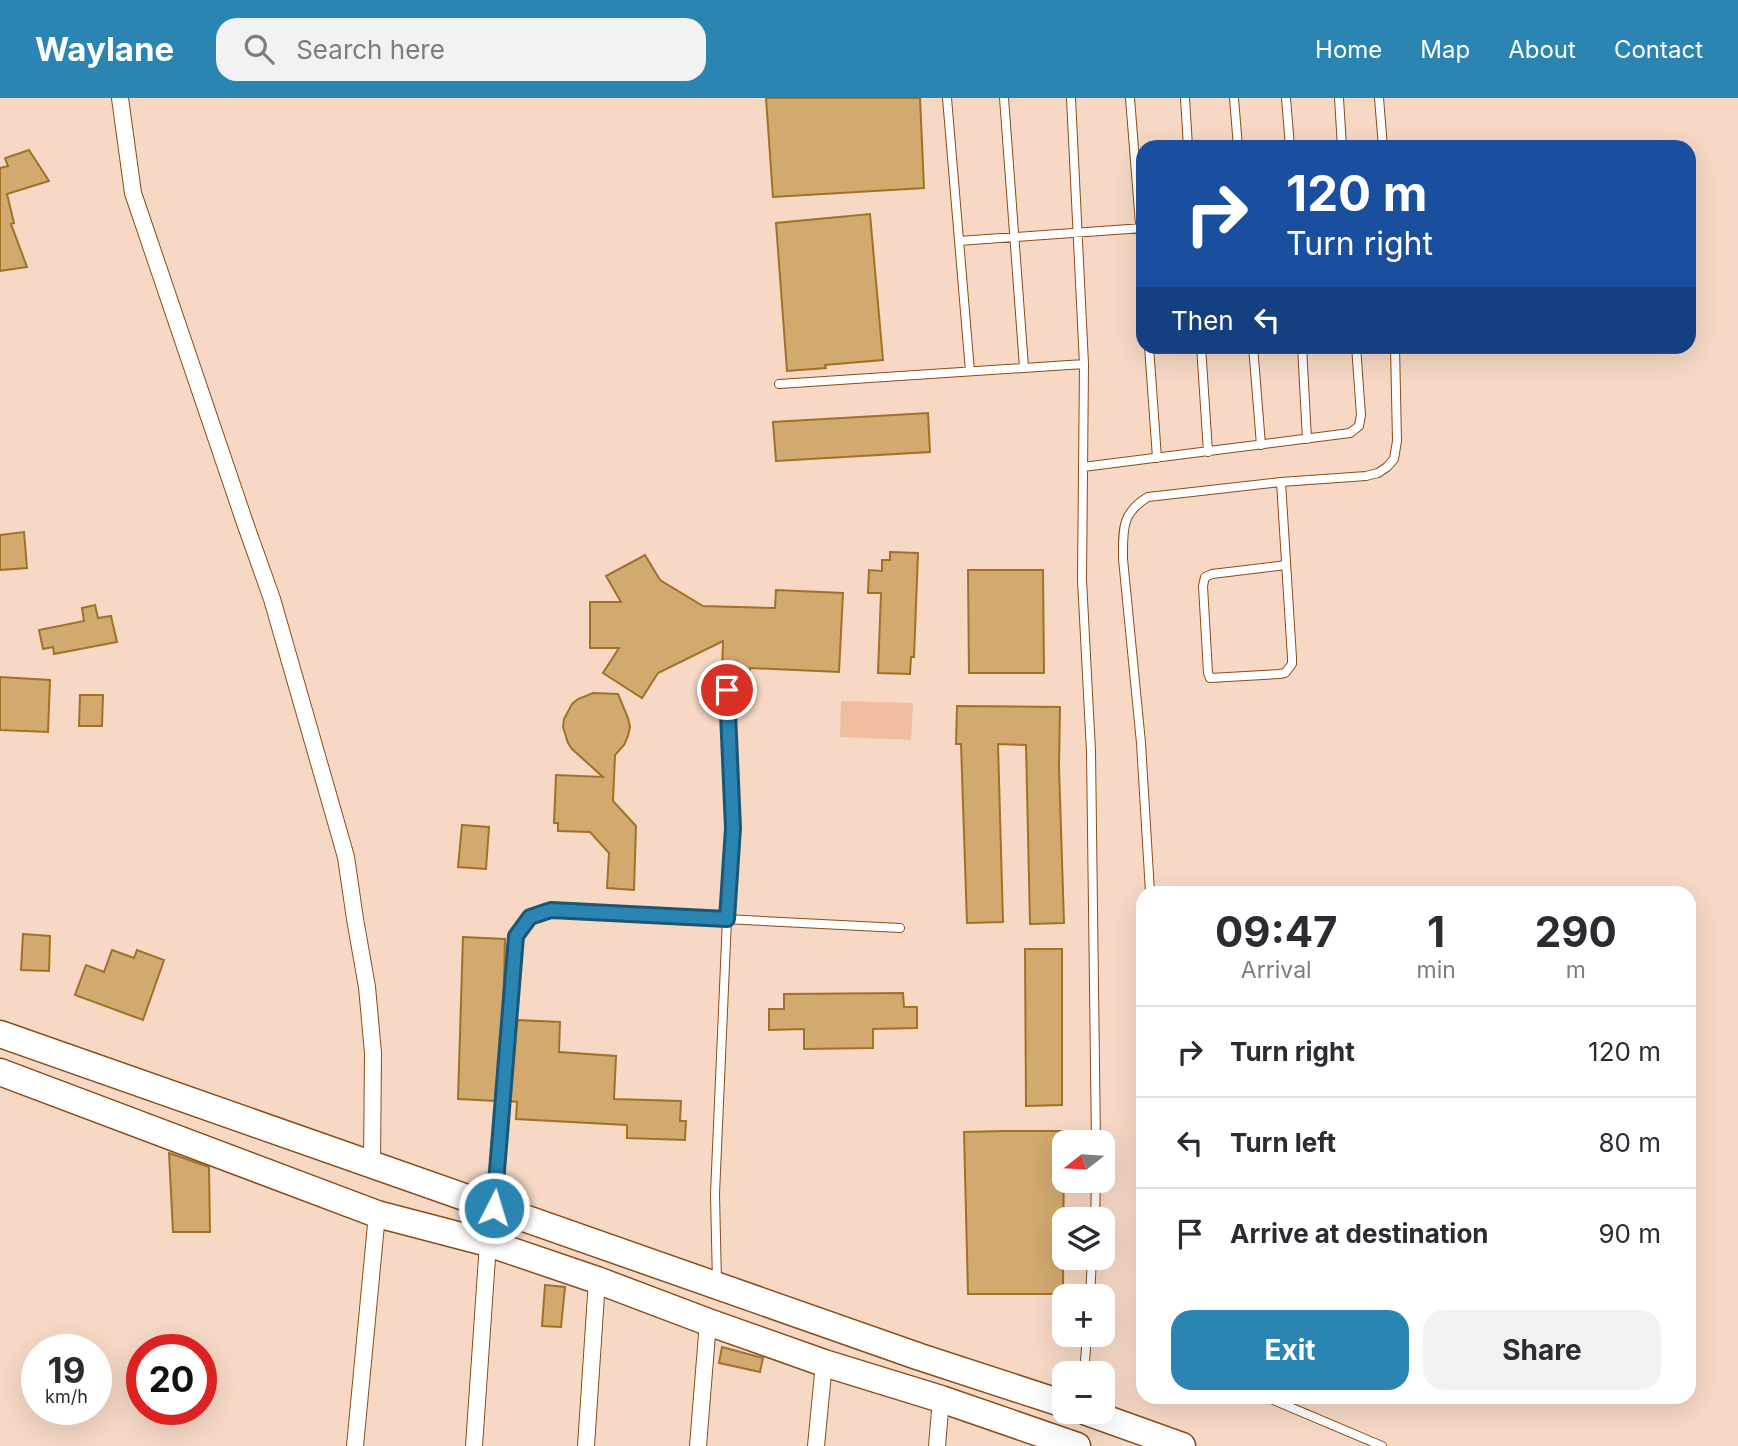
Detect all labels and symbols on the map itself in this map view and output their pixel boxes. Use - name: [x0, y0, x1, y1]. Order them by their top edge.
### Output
- pin: [697, 660, 757, 720]
- north arrow: [1052, 1130, 1115, 1194]
- position arrow: [457, 1171, 531, 1245]
- speed limit sign: 20: [126, 1334, 217, 1425]

